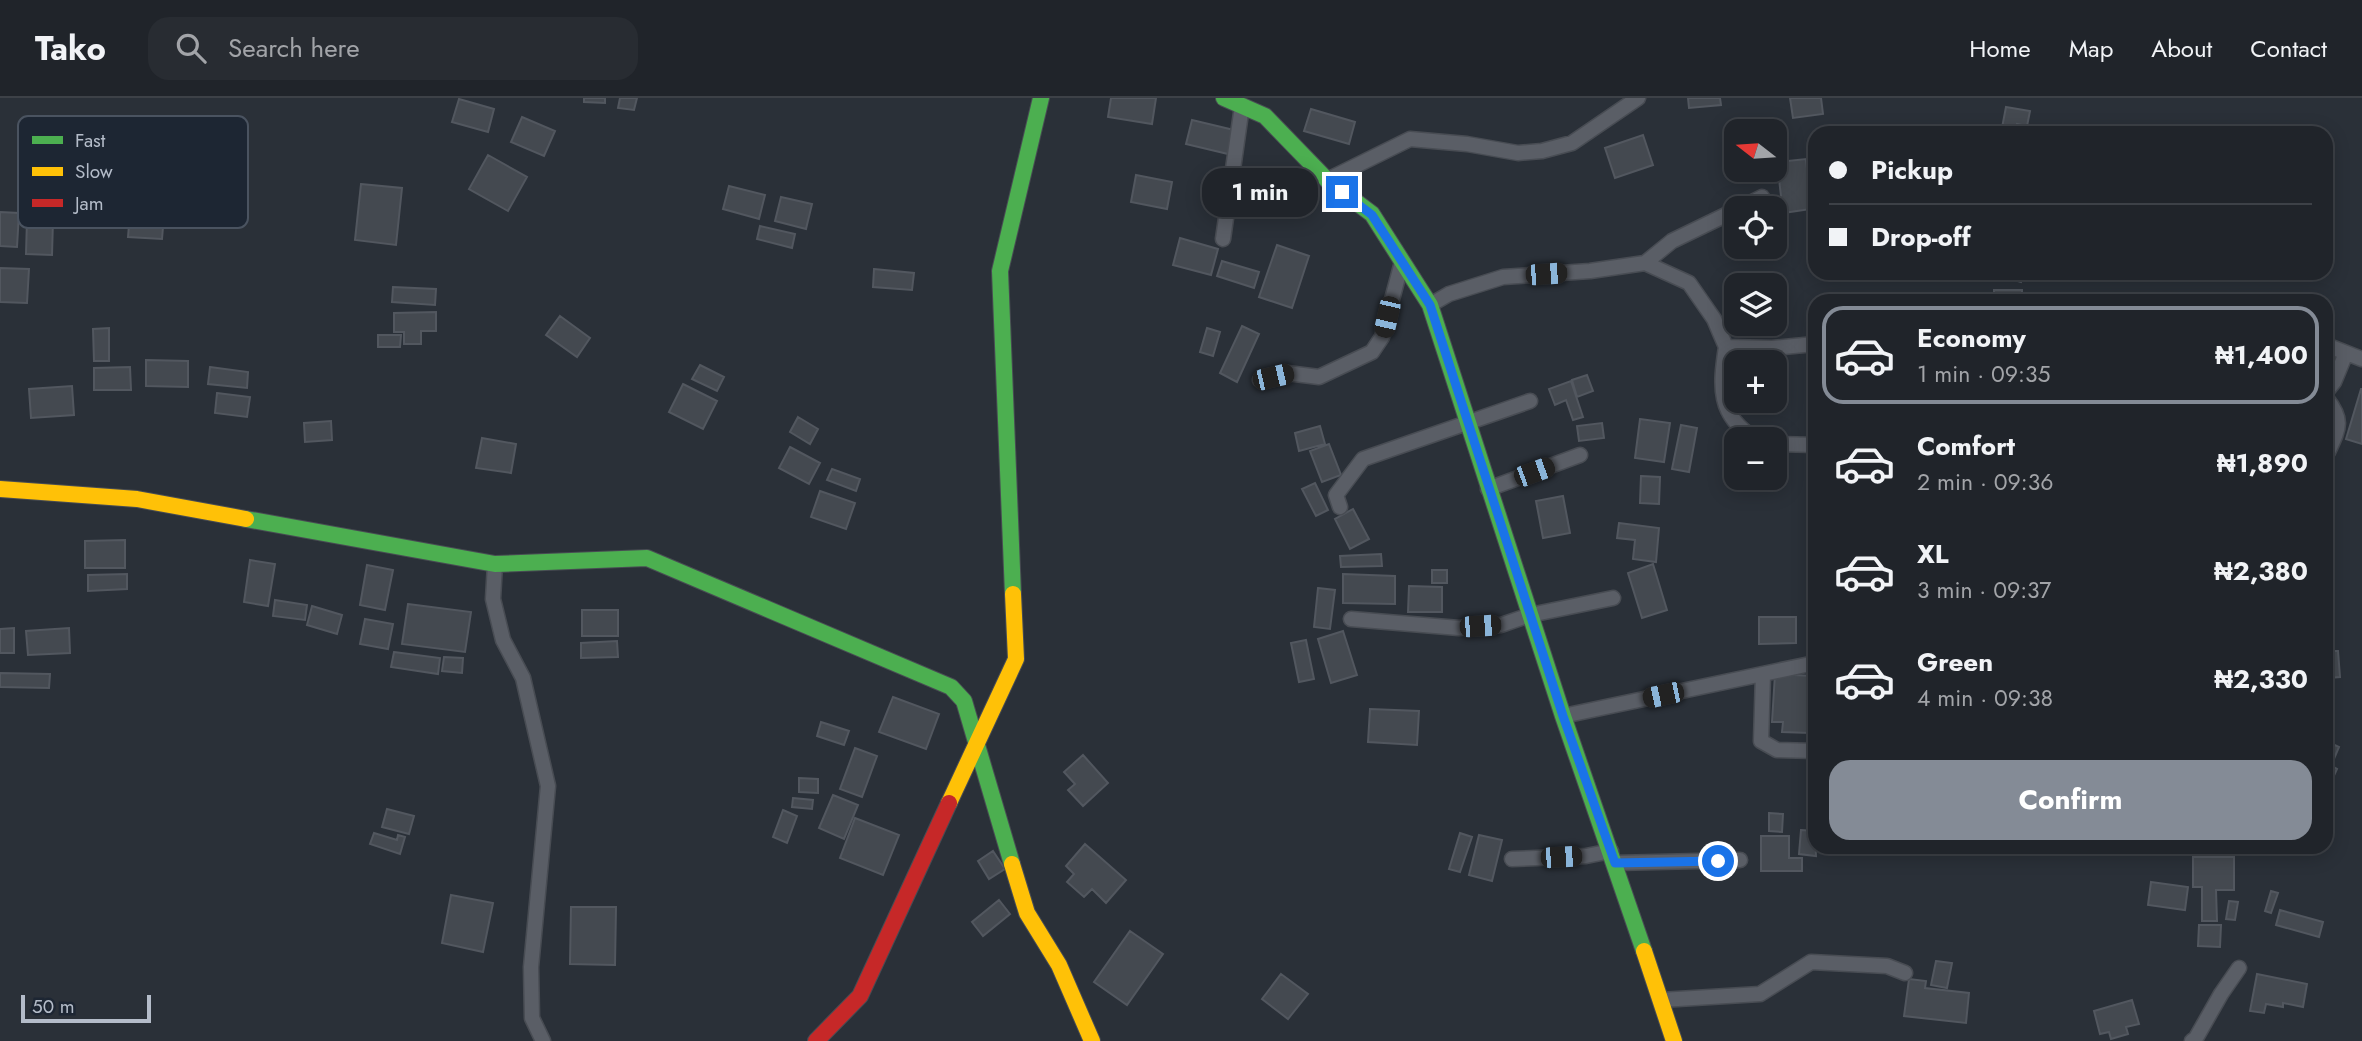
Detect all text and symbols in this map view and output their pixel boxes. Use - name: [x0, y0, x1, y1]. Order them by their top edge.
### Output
- search box: [148, 17, 638, 80]
- text: Tako: [35, 25, 106, 72]
- icon: search: [172, 29, 210, 67]
- text: Search here: [228, 29, 360, 67]
- text: Home: [1969, 31, 2031, 66]
- text: Map: [2069, 31, 2113, 66]
- text: About: [2151, 31, 2212, 66]
- text: Contact: [2250, 31, 2327, 66]
- legend: [18, 116, 248, 228]
- north arrow: [1724, 119, 1787, 182]
- map controls: [1724, 119, 1787, 490]
- text: Fast: [75, 127, 106, 154]
- text: Pickup: [1871, 151, 1953, 189]
- text: Slow: [75, 158, 113, 185]
- callout: 1 min: [1202, 168, 1318, 217]
- text: 1 min: [1231, 175, 1289, 209]
- route end: [1326, 176, 1358, 208]
- text: Jam: [72, 190, 104, 217]
- button: locate: [1724, 196, 1787, 259]
- text: Drop-off: [1871, 218, 1971, 256]
- car: [1525, 262, 1568, 286]
- button: layers: [1724, 273, 1787, 336]
- car: [1373, 294, 1402, 340]
- text: Economy: [1917, 319, 2026, 357]
- icon: car: [1833, 324, 1896, 387]
- text: ₦1,400: [2215, 336, 2308, 374]
- button: +: [1724, 350, 1787, 413]
- text: 1 min · 09:35: [1917, 357, 2050, 391]
- car: [1251, 362, 1296, 392]
- button: −: [1724, 427, 1787, 490]
- text: Comfort: [1917, 427, 2015, 465]
- icon: car: [1833, 432, 1896, 495]
- text: ₦1,890: [2217, 444, 2308, 482]
- car: [1511, 455, 1558, 489]
- text: 2 min · 09:36: [1917, 465, 2053, 499]
- text: XL: [1917, 535, 1949, 573]
- icon: car: [1833, 540, 1896, 603]
- text: ₦2,380: [2214, 552, 2308, 590]
- text: 3 min · 09:37: [1917, 573, 2051, 607]
- car: [1459, 614, 1502, 638]
- text: Green: [1917, 643, 1993, 681]
- icon: car: [1833, 648, 1896, 711]
- text: ₦2,330: [2214, 660, 2308, 698]
- car: [1641, 680, 1686, 710]
- text: 4 min · 09:38: [1917, 681, 2053, 715]
- button: Confirm: [1829, 760, 2312, 840]
- car: [1540, 845, 1583, 869]
- route start: [1702, 845, 1734, 877]
- scale bar: [21, 992, 150, 1024]
- text: 50 m: [32, 993, 75, 1020]

